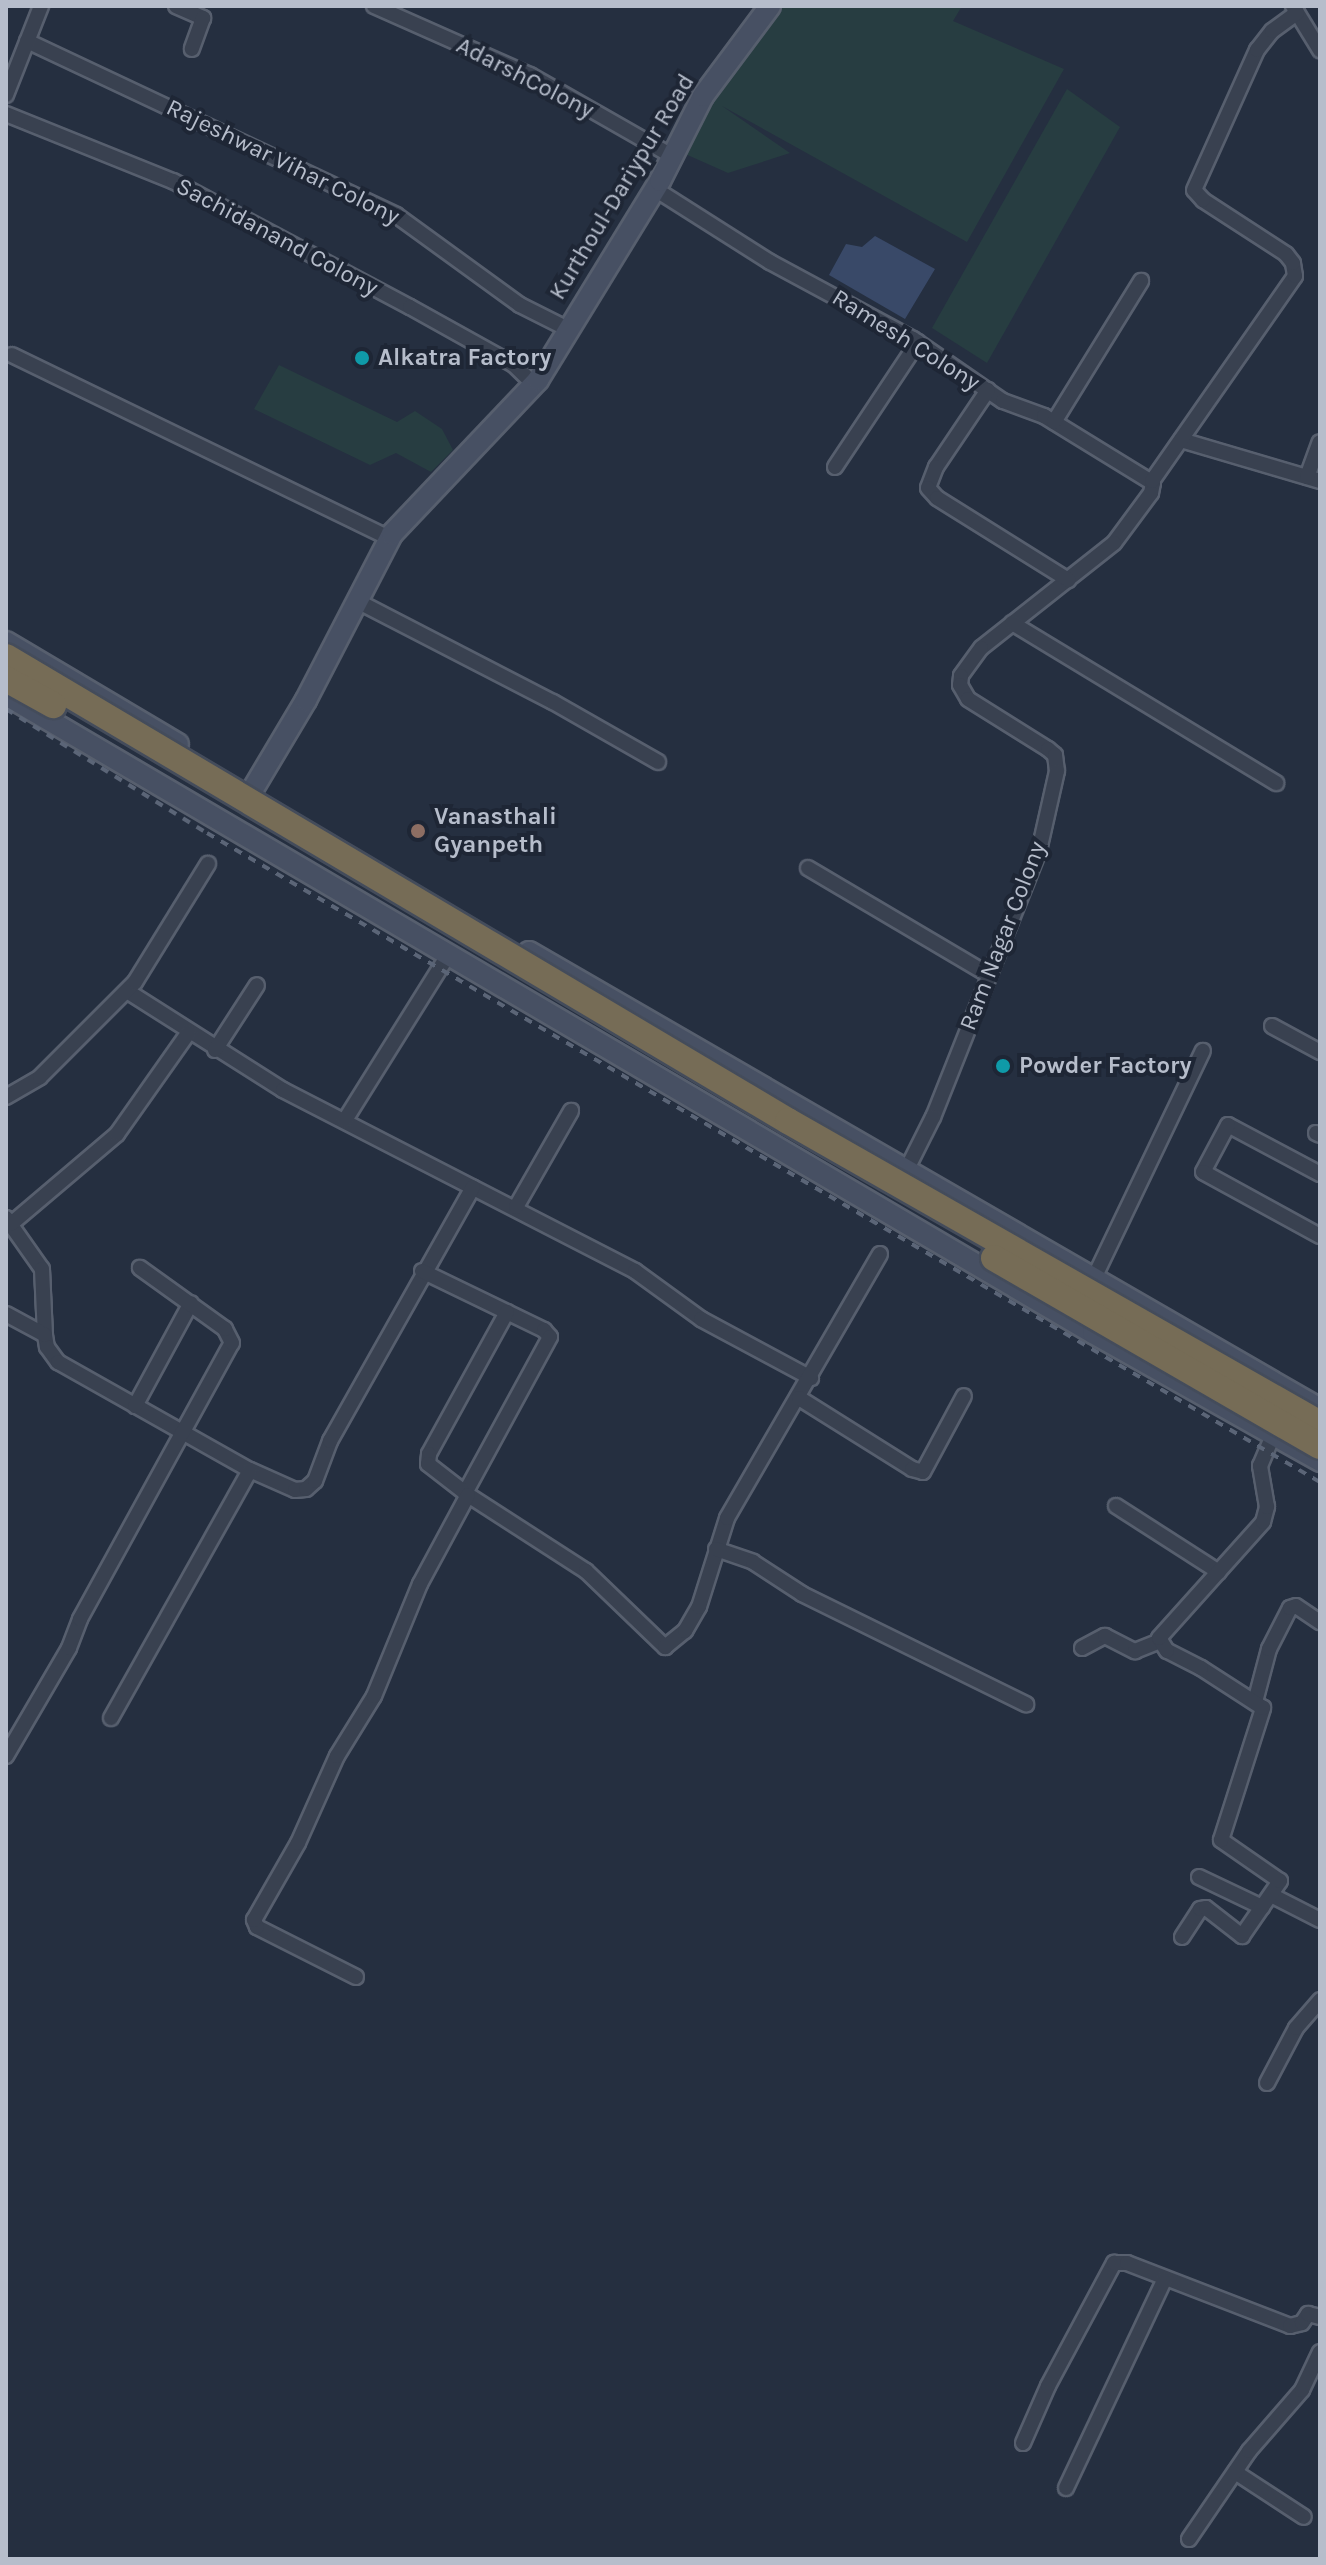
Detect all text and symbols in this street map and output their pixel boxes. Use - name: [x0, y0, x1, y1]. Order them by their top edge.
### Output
- street label: AdarshColony: [451, 31, 599, 125]
- street label: Kurthoul-Dariypur Road: [543, 69, 701, 305]
- street label: Rajeshwar Vihar Colony: [162, 93, 404, 231]
- street label: Sachidanand Colony: [171, 172, 383, 302]
- street label: Ramesh Colony: [827, 283, 985, 397]
- place label: Alkatra Factory: [378, 344, 551, 372]
- marker: Alkatra Factory: [353, 349, 371, 367]
- place label: Vanasthali Gyanpeth: [434, 803, 557, 859]
- marker: Vanasthali Gyanpeth: [409, 822, 427, 840]
- street label: Ram Nagar Colony: [954, 837, 1052, 1035]
- place label: Powder Factory: [1019, 1052, 1191, 1080]
- marker: Powder Factory: [994, 1057, 1012, 1075]

